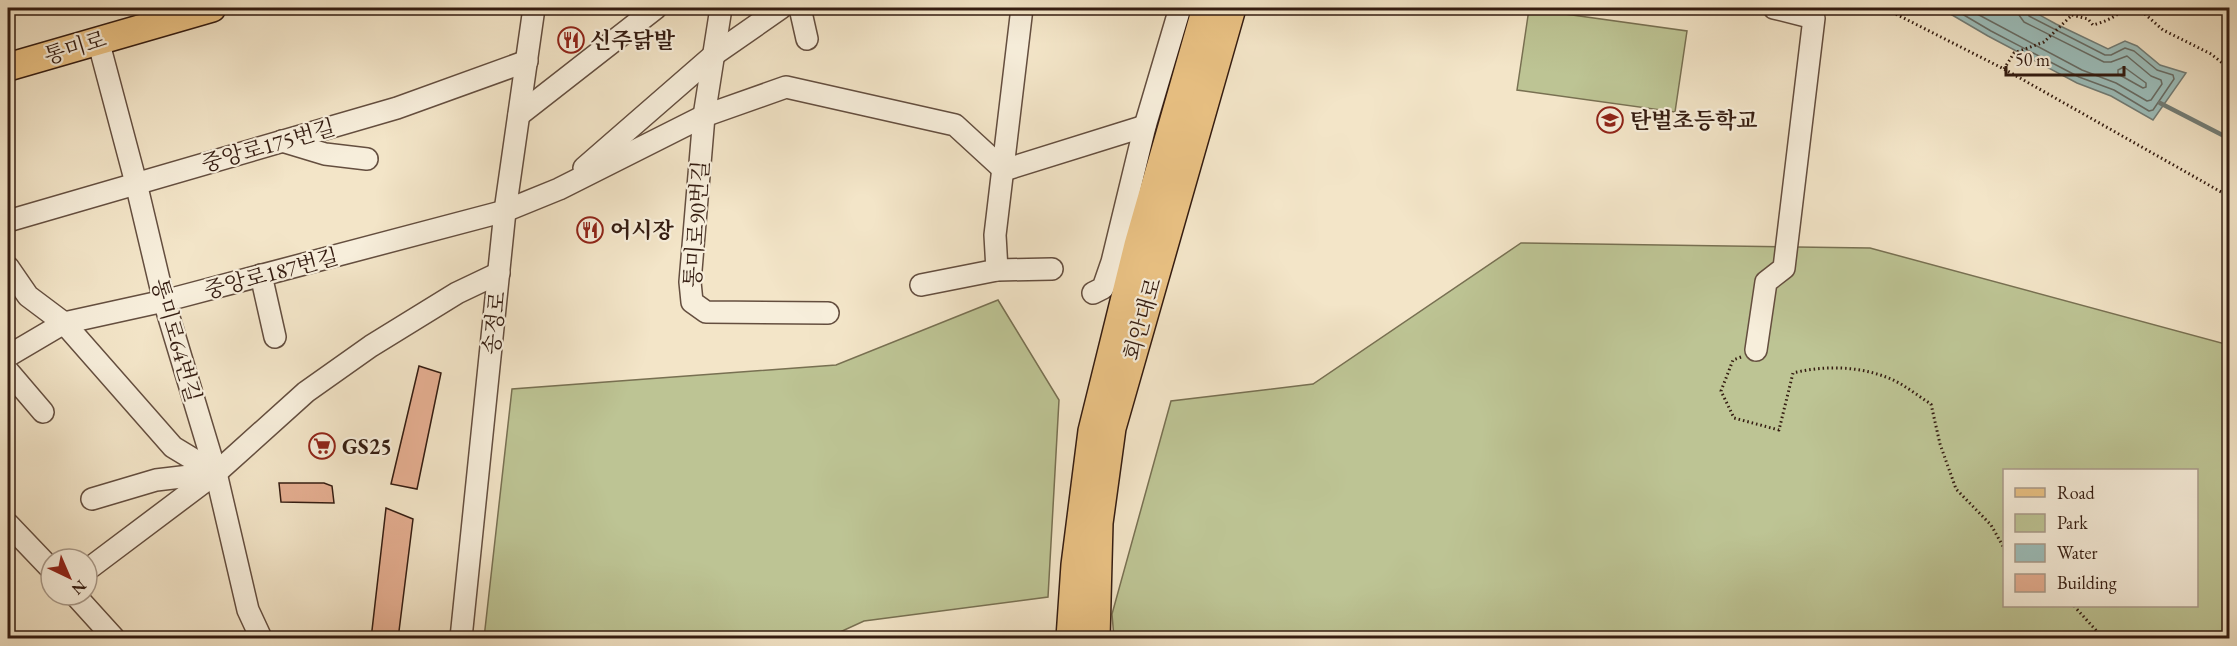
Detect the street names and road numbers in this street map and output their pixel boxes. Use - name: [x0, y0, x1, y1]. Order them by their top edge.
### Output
- street label: 통미로: [40, 24, 110, 71]
- street label: 중앙로175번길: [198, 113, 338, 178]
- street label: 통미로90번길: [678, 159, 715, 289]
- street label: 중앙로187번길: [201, 242, 342, 305]
- street label: 회안대로: [1117, 274, 1168, 364]
- street label: 통미로64번길: [145, 275, 208, 405]
- street label: 송정로: [477, 290, 512, 356]

